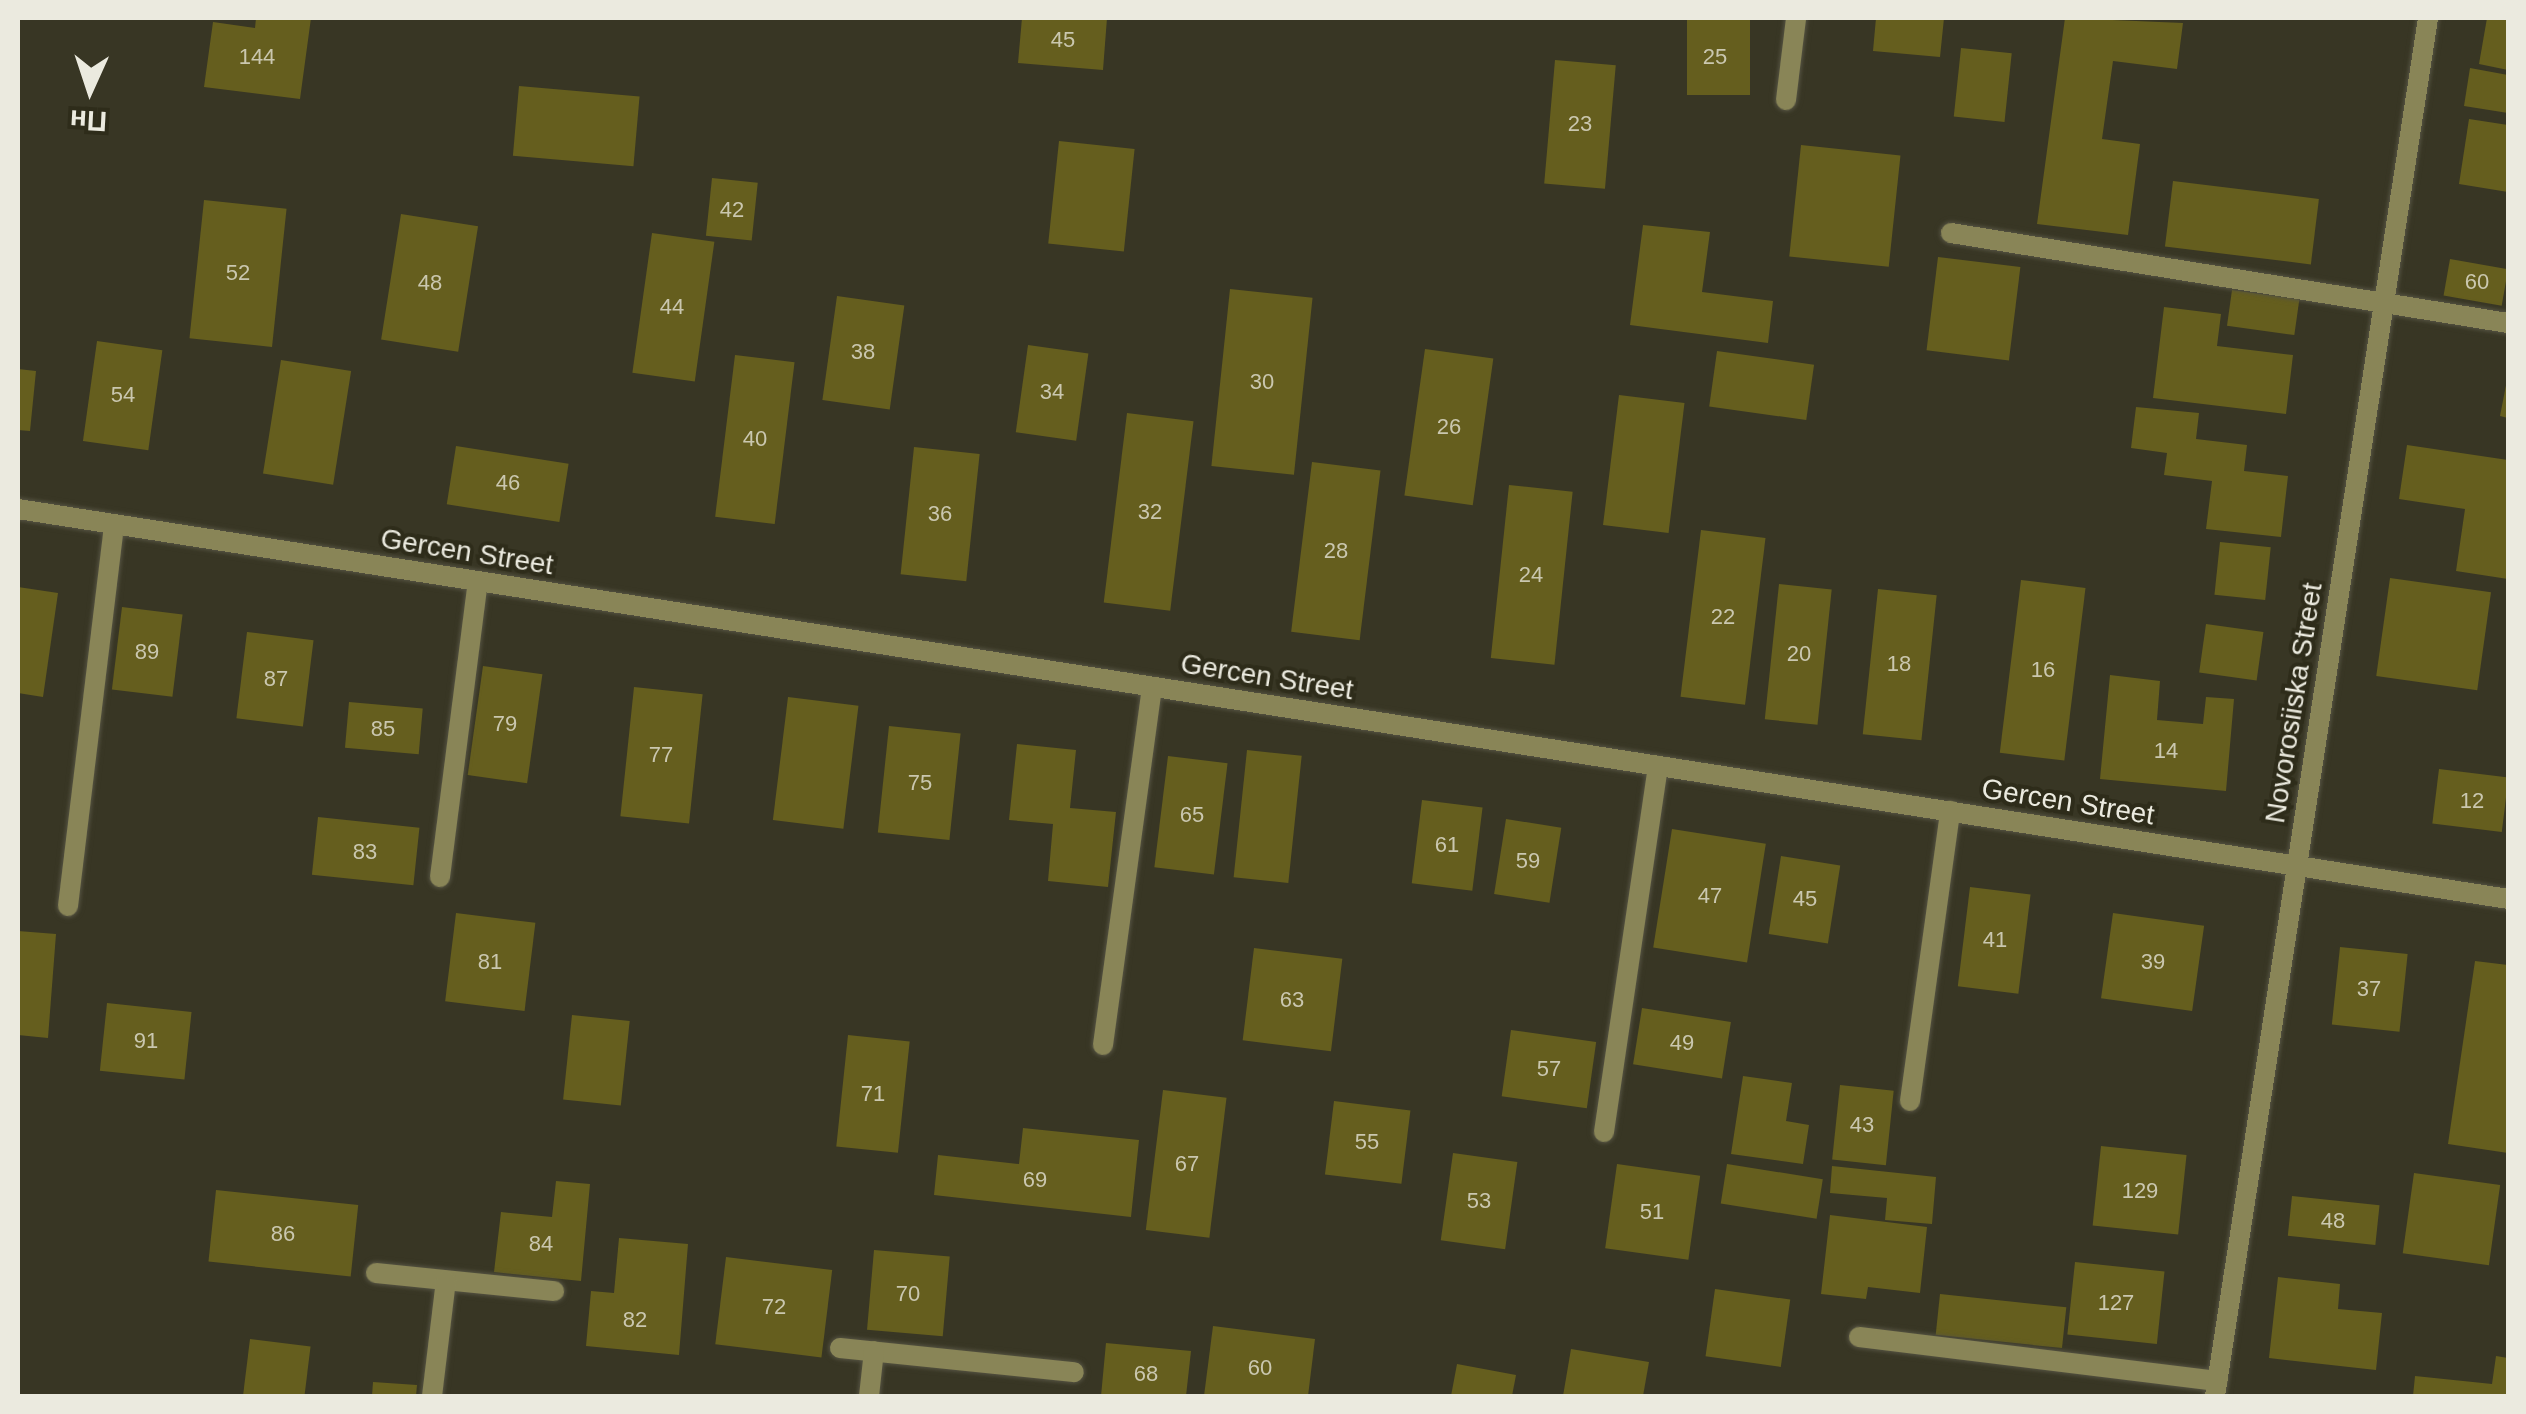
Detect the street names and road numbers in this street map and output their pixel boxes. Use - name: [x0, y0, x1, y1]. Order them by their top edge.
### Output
- street label: Gercen Street: [378, 522, 556, 582]
- street label: Novorosiiska Street: [2258, 580, 2330, 826]
- street label: Gercen Street: [1178, 647, 1356, 707]
- street label: Gercen Street: [1979, 772, 2157, 832]

